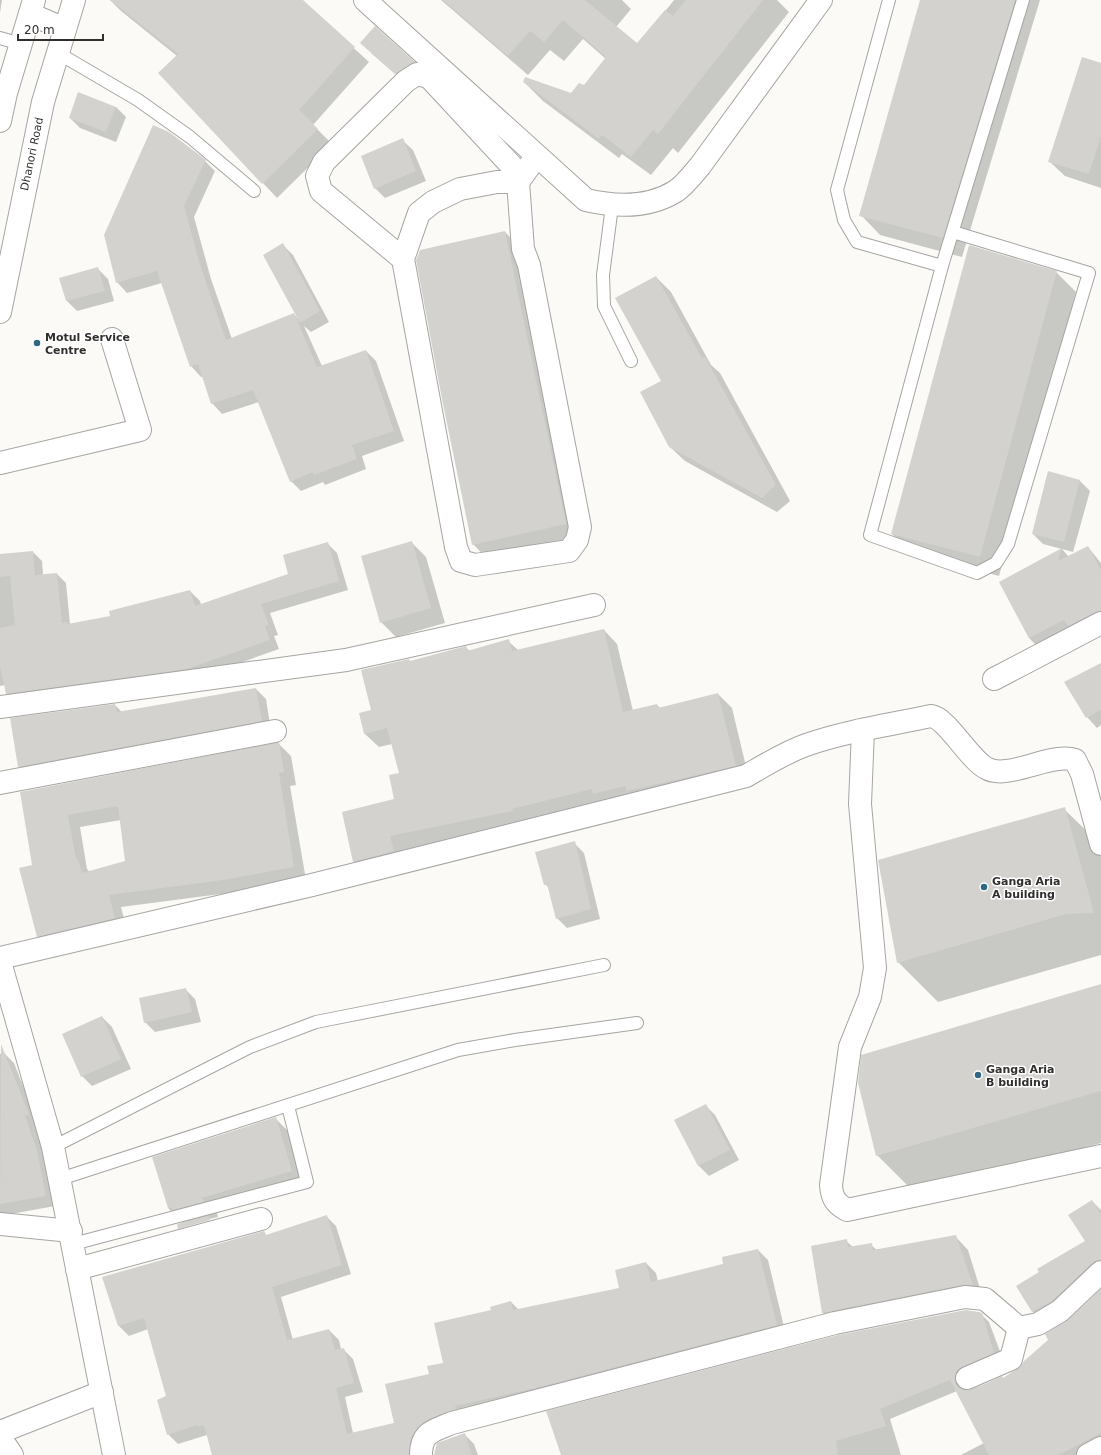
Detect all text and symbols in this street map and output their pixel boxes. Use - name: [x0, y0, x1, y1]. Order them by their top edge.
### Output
- scale bar: [18, 16, 103, 42]
- text: 20 m: [24, 23, 55, 37]
- street label: Dhanori Road: [18, 116, 46, 192]
- place label: Motul Service Centre: [45, 331, 130, 357]
- marker: Motul Service Centre: [32, 338, 42, 348]
- place label: Ganga Aria A building: [992, 875, 1061, 901]
- marker: Ganga Aria A building: [979, 882, 989, 892]
- place label: Ganga Aria B building: [986, 1063, 1055, 1089]
- marker: Ganga Aria B building: [973, 1070, 983, 1080]

